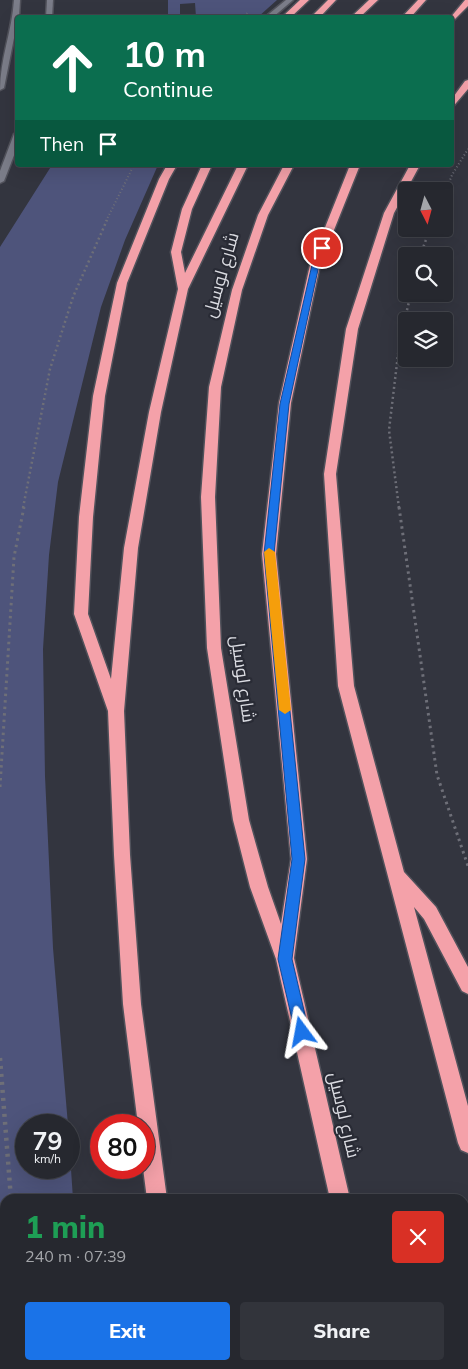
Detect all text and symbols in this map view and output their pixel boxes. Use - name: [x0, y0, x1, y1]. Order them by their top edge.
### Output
- text: 10 m: [123, 32, 206, 76]
- icon: ahead: [40, 35, 105, 100]
- text: Continue: [123, 75, 213, 103]
- icon: arrive: [94, 130, 122, 158]
- text: Then: [40, 132, 84, 156]
- north arrow: [398, 182, 452, 238]
- map controls: [398, 182, 453, 367]
- pin: [301, 227, 343, 269]
- street label: شارع لوسيل: [197, 230, 245, 320]
- icon: arrive: [308, 234, 336, 262]
- button: search: [398, 247, 453, 302]
- button: layers: [398, 312, 453, 367]
- street label: شارع لوسيل: [225, 634, 261, 724]
- position arrow: [275, 1005, 327, 1057]
- street label: شارع لوسيل: [322, 1070, 366, 1160]
- speed limit sign: 80: [90, 1114, 155, 1179]
- text: 79: [32, 1125, 63, 1156]
- text: km/h: [34, 1151, 61, 1166]
- text: 1 min: [25, 1208, 105, 1246]
- button: close: [392, 1211, 444, 1263]
- text: 240 m · 07:39: [25, 1246, 126, 1266]
- button: Exit: [25, 1302, 230, 1360]
- button: Share: [240, 1302, 444, 1360]

